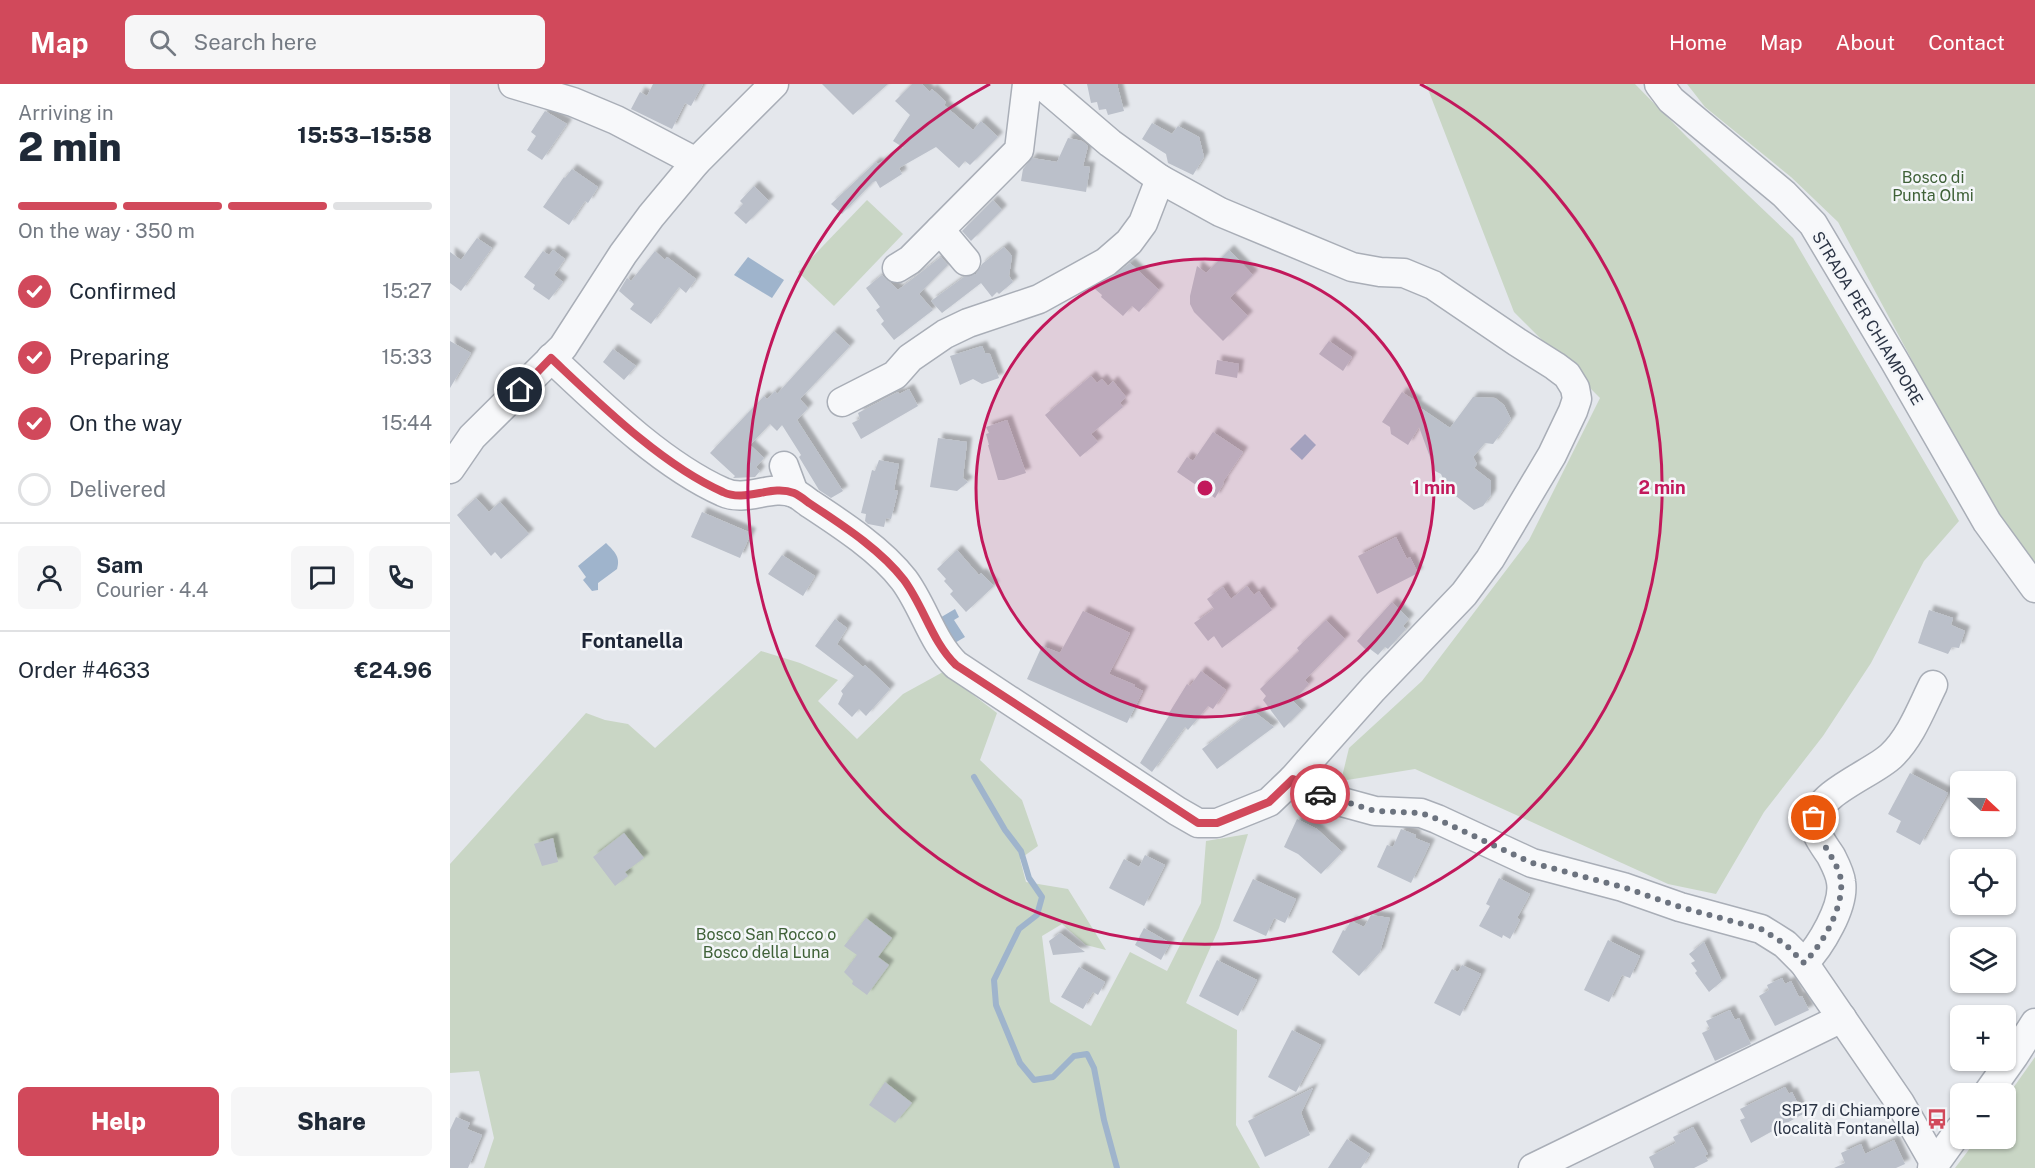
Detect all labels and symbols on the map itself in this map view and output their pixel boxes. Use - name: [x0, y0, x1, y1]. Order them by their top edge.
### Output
- park label: Bosco di Punta Olmi: [1892, 168, 1974, 205]
- street label: STRADA PER CHIAMPORE: [1808, 228, 1927, 408]
- pin: [494, 364, 545, 415]
- text: 1 min: [1412, 477, 1456, 498]
- text: 2 min: [1638, 477, 1686, 498]
- centre of rings: [1195, 478, 1215, 498]
- district label: Fontanella: [581, 629, 683, 653]
- courier: [1290, 764, 1350, 824]
- north arrow: [1950, 771, 2016, 837]
- pin: [1788, 792, 1839, 843]
- park label: Bosco San Rocco o Bosco della Luna: [696, 925, 836, 962]
- place label: SP17 di Chiampore (località Fontanella): [1773, 1101, 1920, 1138]
- bus stop icon: SP17 di Chiampore (località Fontanella): [1925, 1107, 1949, 1131]

